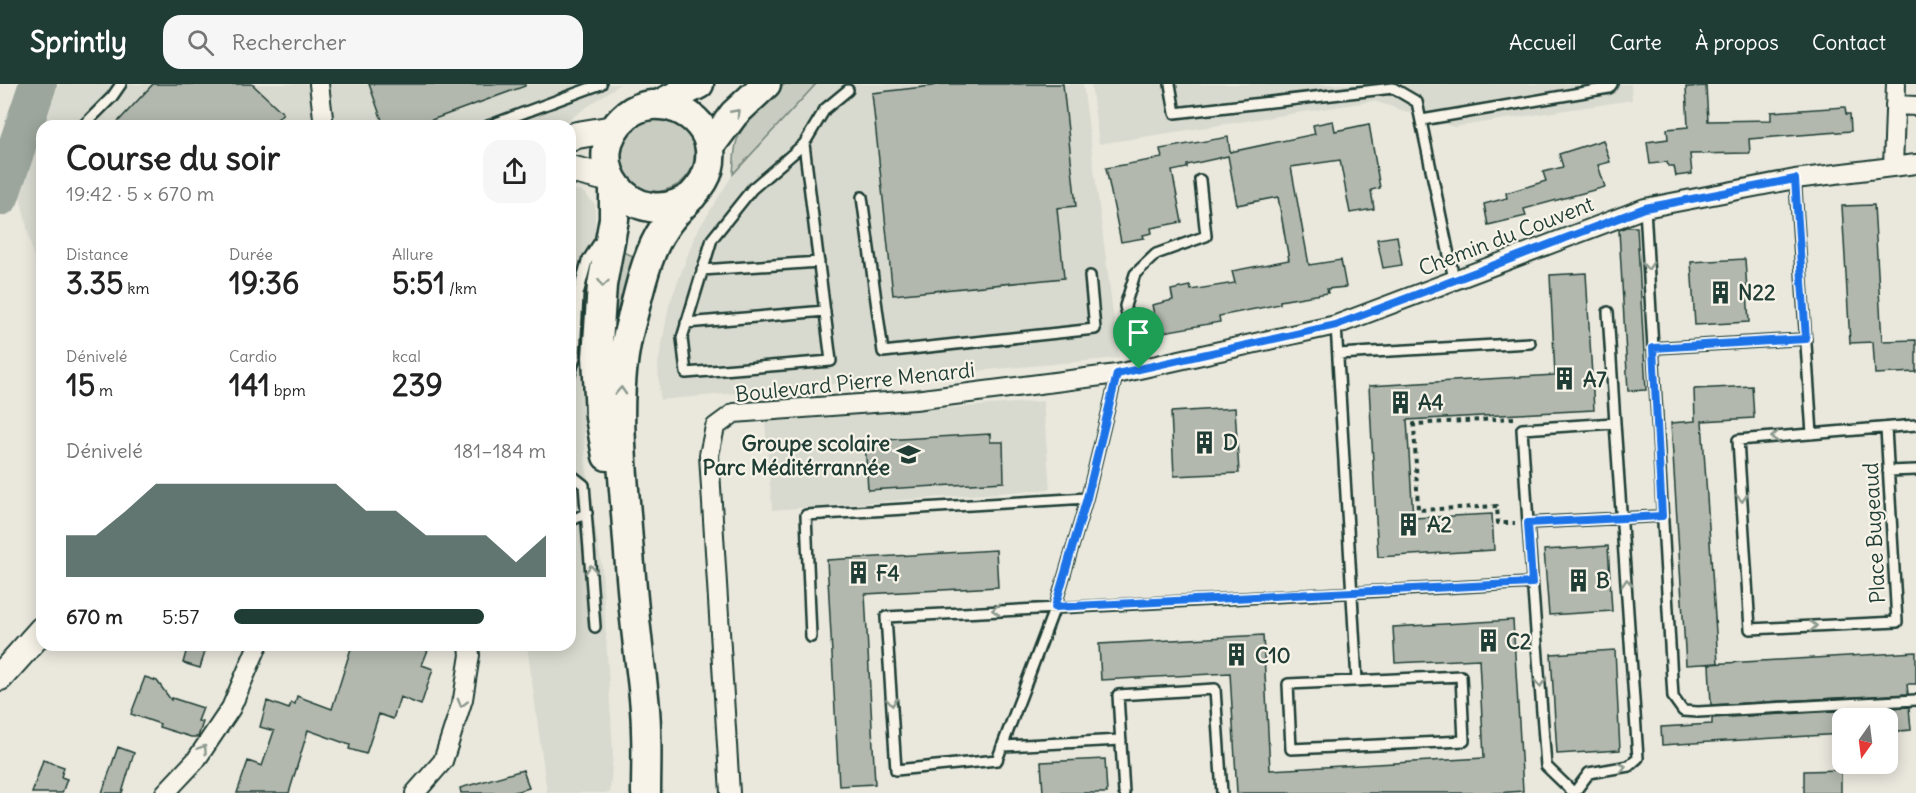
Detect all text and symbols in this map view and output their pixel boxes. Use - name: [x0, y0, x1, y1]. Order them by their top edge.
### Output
- search box: [163, 15, 583, 69]
- text: Sprintly: [30, 24, 127, 60]
- icon: search: [184, 26, 217, 59]
- text: Rechercher: [232, 28, 346, 56]
- text: Accueil: [1509, 29, 1577, 56]
- text: Carte: [1610, 29, 1662, 56]
- text: À propos: [1695, 29, 1779, 56]
- text: Contact: [1812, 29, 1886, 56]
- one-way arrow: [729, 110, 740, 120]
- text: Course du soir: [66, 137, 280, 179]
- button: share: [483, 140, 546, 203]
- text: 19:42 · 5 × 670 m: [66, 181, 214, 206]
- street label: Chemin du Couvent: [1415, 190, 1597, 282]
- text: Distance: [66, 244, 128, 264]
- text: Durée: [229, 244, 273, 264]
- text: Allure: [392, 244, 433, 264]
- one-way arrow: [1642, 262, 1655, 271]
- text: 3.35: [66, 264, 124, 302]
- text: 19:36: [229, 264, 299, 302]
- text: 5:51: [392, 264, 445, 302]
- text: km: [124, 278, 150, 298]
- text: /km: [445, 278, 477, 298]
- one-way arrow: [597, 279, 609, 288]
- building icon: N22: [1707, 279, 1733, 305]
- place label: N22: [1738, 279, 1776, 306]
- pin: [1113, 307, 1164, 369]
- icon: arrive: [1122, 316, 1155, 349]
- text: Dénivelé: [66, 346, 127, 366]
- text: Cardio: [229, 346, 277, 366]
- text: kcal: [392, 346, 421, 366]
- street label: Boulevard Pierre Menardi: [734, 356, 976, 408]
- text: 15: [66, 366, 95, 404]
- text: 141: [229, 366, 270, 404]
- text: 239: [392, 366, 443, 404]
- building icon: A7: [1552, 366, 1578, 392]
- place label: A7: [1583, 366, 1607, 393]
- text: m: [95, 380, 113, 400]
- text: bpm: [270, 380, 306, 400]
- one-way arrow: [614, 387, 627, 396]
- building icon: A4: [1387, 389, 1413, 415]
- place label: A4: [1418, 389, 1444, 416]
- building icon: D: [1192, 429, 1218, 455]
- place label: D: [1223, 429, 1238, 456]
- place label: Groupe scolaire Parc Méditérrannée: [703, 430, 890, 481]
- one-way arrow: [1771, 430, 1780, 443]
- text: Dénivelé: [66, 438, 143, 463]
- text: 181–184 m: [454, 438, 546, 463]
- school or university icon: Groupe scolaire Parc Méditérrannée: [895, 442, 921, 468]
- street label: Place Bugeaud: [1857, 462, 1891, 604]
- one-way arrow: [1735, 494, 1748, 503]
- building icon: A2: [1396, 511, 1422, 537]
- place label: A2: [1427, 511, 1452, 538]
- building icon: F4: [845, 560, 871, 586]
- place label: F4: [876, 560, 900, 587]
- one-way arrow: [585, 565, 598, 574]
- building icon: B: [1565, 567, 1591, 593]
- place label: B: [1596, 567, 1610, 594]
- one-way arrow: [1621, 578, 1634, 587]
- text: 670 m: [66, 604, 123, 629]
- text: 5:57: [162, 604, 199, 629]
- one-way arrow: [992, 604, 1001, 617]
- one-way arrow: [1809, 620, 1818, 633]
- building icon: C2: [1475, 628, 1501, 654]
- place label: C2: [1506, 628, 1532, 655]
- building icon: C10: [1224, 642, 1250, 668]
- place label: C10: [1255, 642, 1291, 669]
- one-way arrow: [1533, 679, 1546, 688]
- one-way arrow: [885, 697, 898, 706]
- one-way arrow: [456, 698, 469, 708]
- north arrow: [1832, 708, 1898, 774]
- map controls: [1832, 708, 1898, 774]
- one-way arrow: [196, 745, 207, 756]
- one-way arrow: [1617, 761, 1627, 774]

